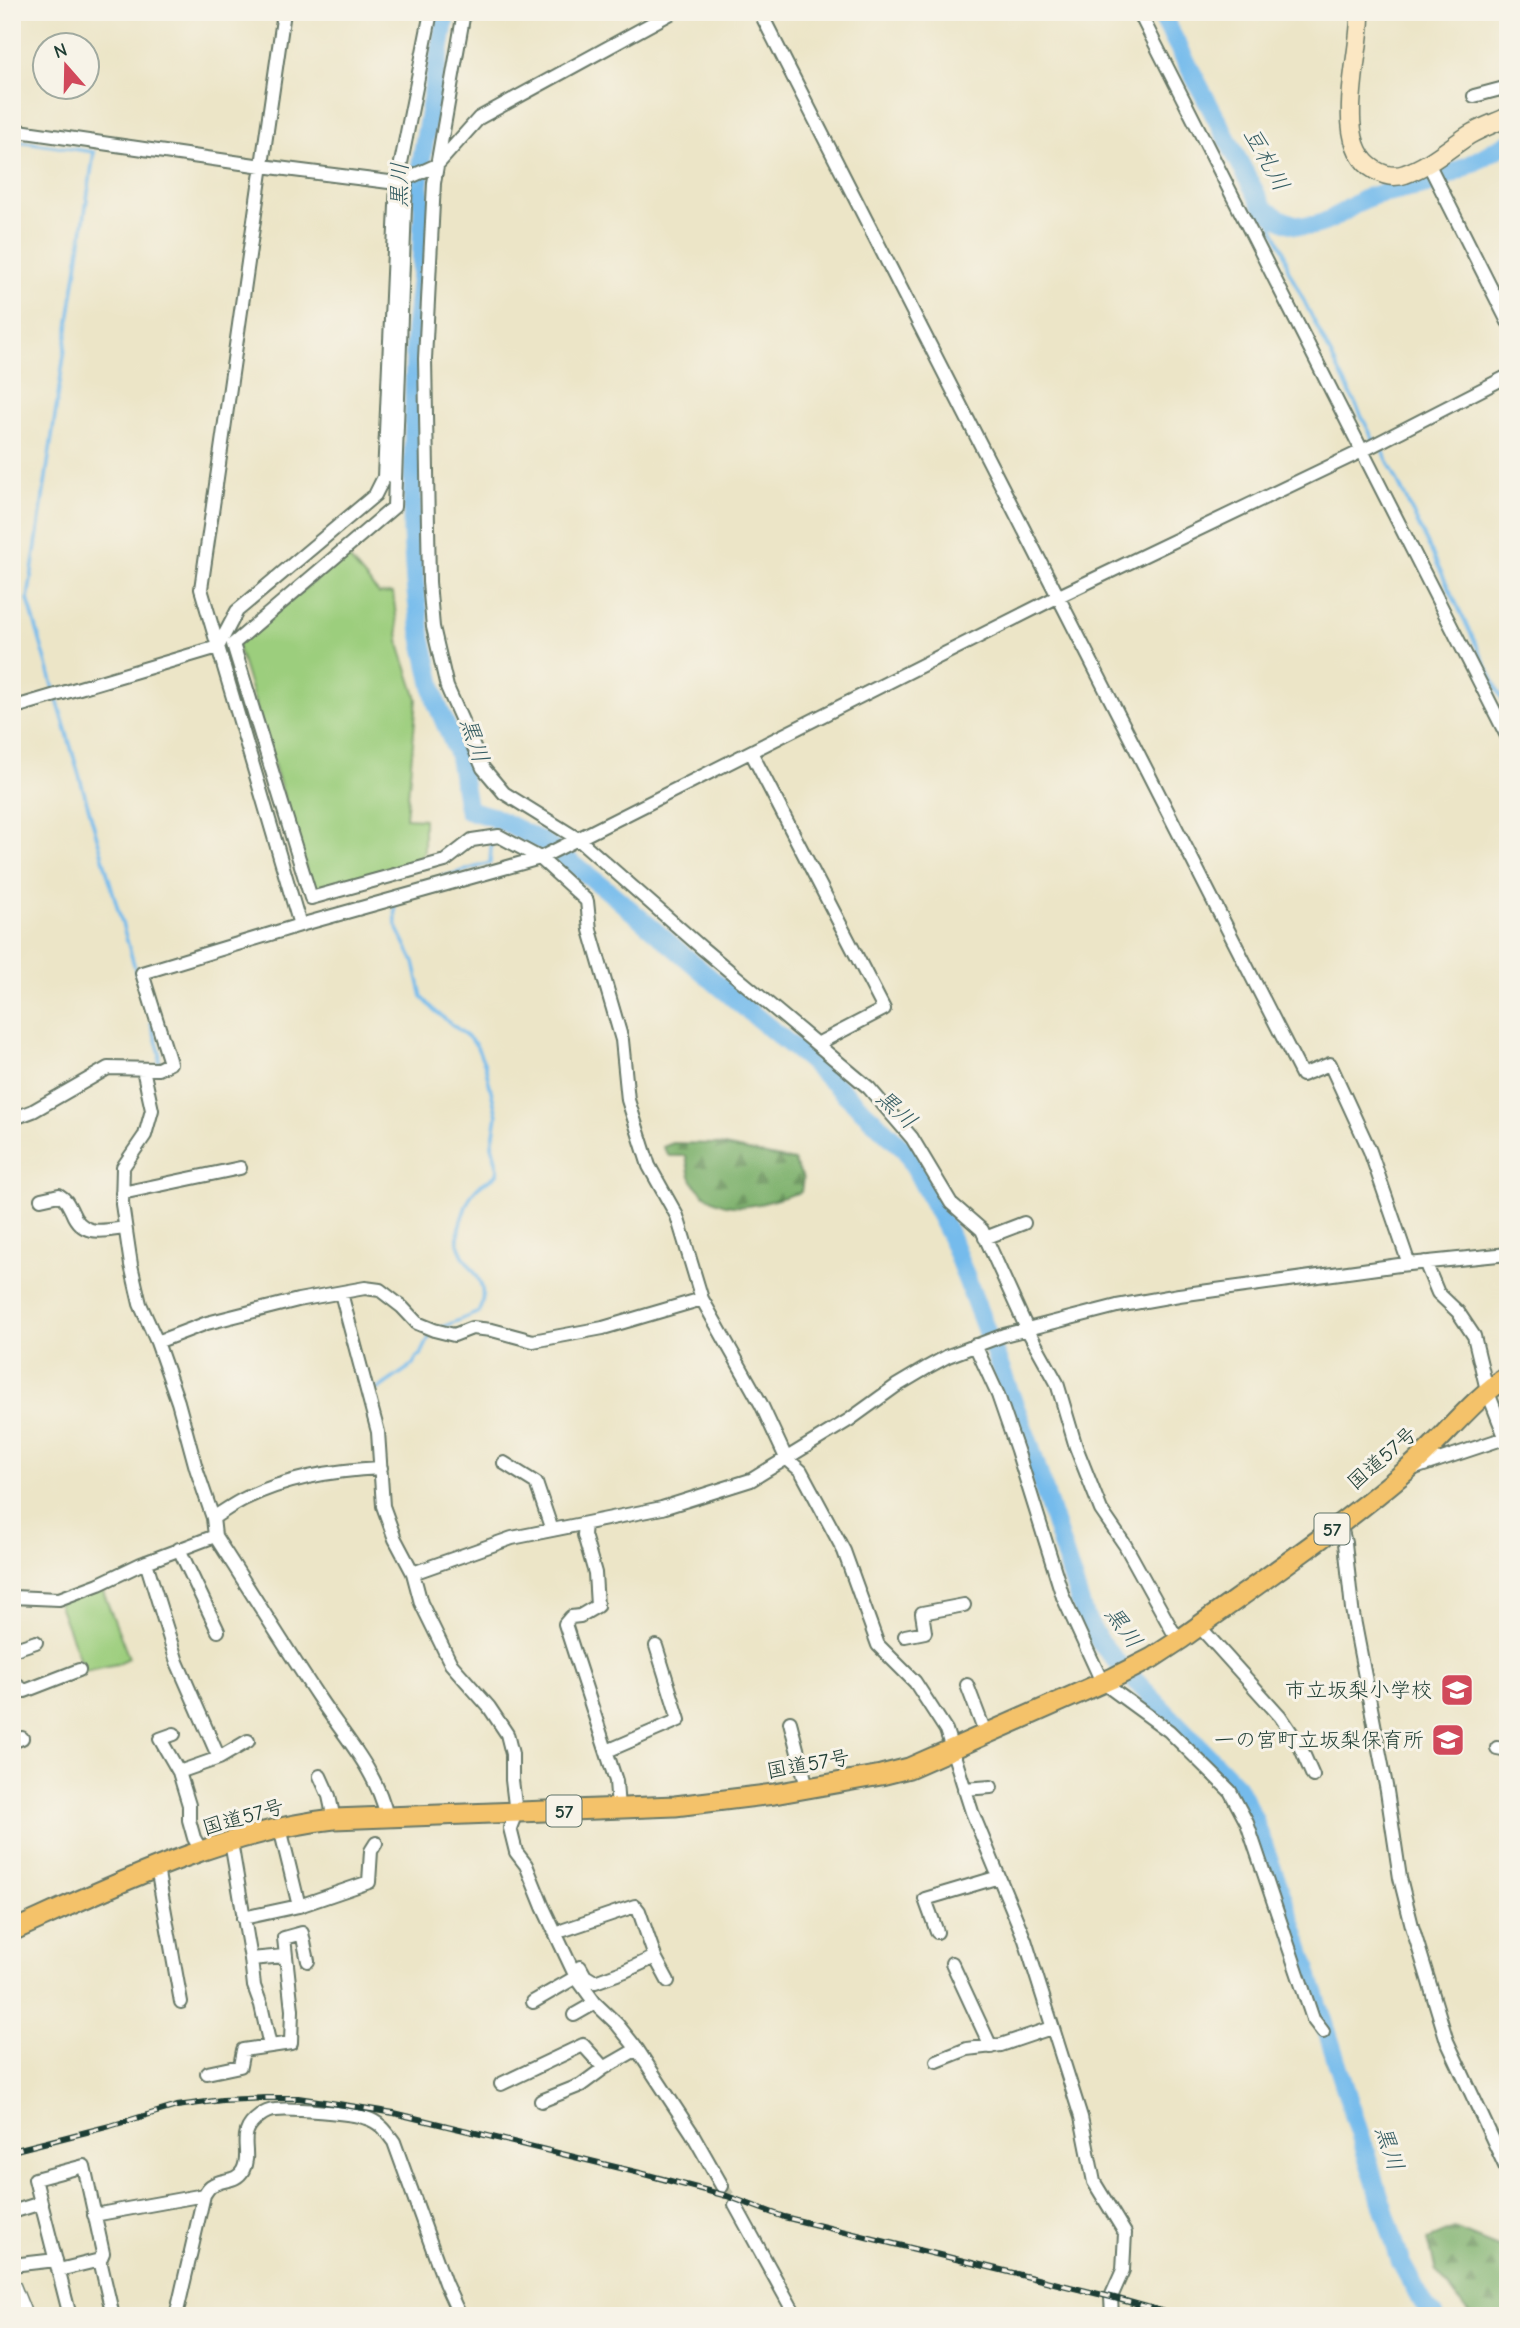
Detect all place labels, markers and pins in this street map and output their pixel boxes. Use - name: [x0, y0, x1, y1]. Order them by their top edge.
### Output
- school or university icon: 市立坂梨小学校: [1438, 1671, 1476, 1709]
- place label: 市立坂梨小学校: [1285, 1678, 1432, 1702]
- school or university icon: 一の宮町立坂梨保育所: [1429, 1721, 1467, 1759]
- place label: 一の宮町立坂梨保育所: [1214, 1728, 1424, 1752]

